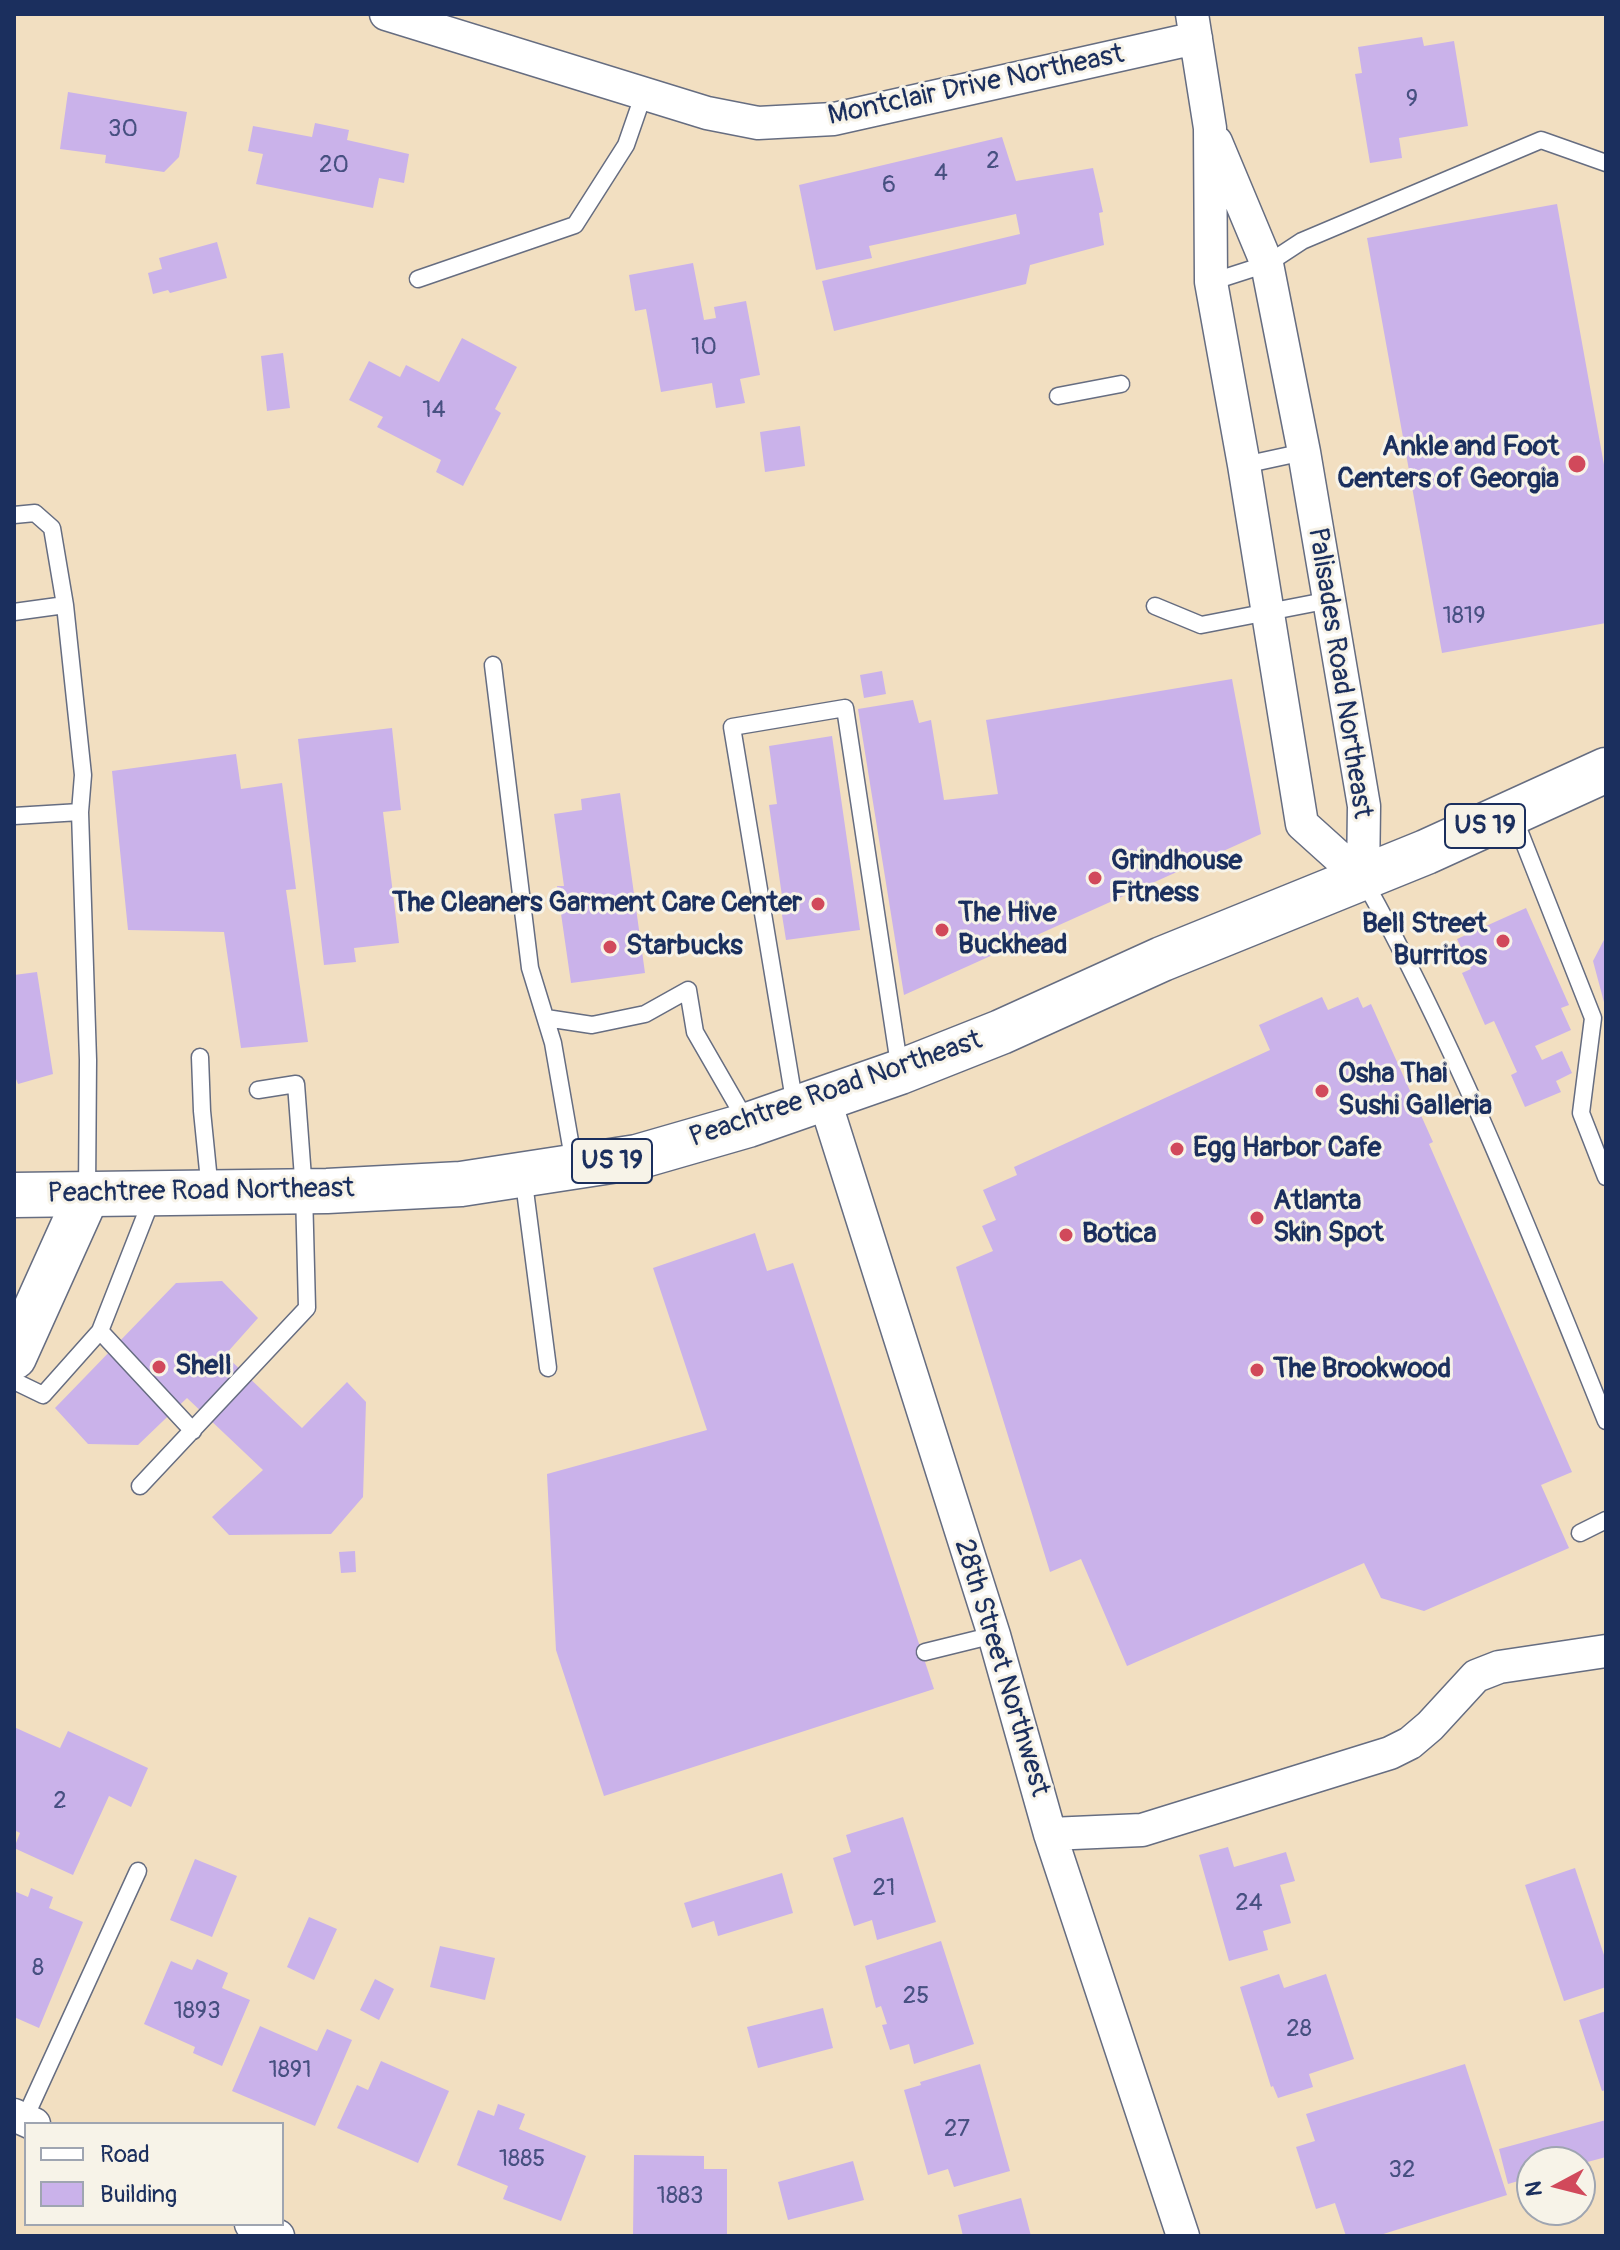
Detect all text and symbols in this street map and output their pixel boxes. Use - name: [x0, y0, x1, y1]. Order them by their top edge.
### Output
- street label: Montclair Drive Northeast: [825, 38, 1127, 134]
- house number: 9: [1406, 86, 1418, 114]
- house number: 30: [108, 116, 138, 144]
- house number: 2: [986, 148, 1000, 176]
- house number: 20: [319, 152, 349, 180]
- house number: 4: [934, 160, 948, 188]
- house number: 6: [882, 172, 896, 200]
- house number: 10: [691, 334, 717, 362]
- house number: 14: [422, 397, 446, 425]
- place label: Ankle and Foot Centers of Georgia: [1337, 431, 1559, 497]
- marker: Ankle and Foot Centers of Georgia: [1566, 453, 1588, 475]
- street label: Palisades Road Northeast: [1299, 525, 1379, 821]
- house number: 1819: [1442, 603, 1486, 631]
- road number: US 19: [1445, 804, 1525, 848]
- place label: Grindhouse Fitness: [1111, 845, 1242, 911]
- marker: Grindhouse Fitness: [1086, 869, 1104, 887]
- place label: The Cleaners Garment Care Center: [392, 887, 802, 921]
- marker: The Cleaners Garment Care Center: [809, 895, 827, 913]
- place label: The Hive Buckhead: [958, 897, 1068, 963]
- place label: Bell Street Burritos: [1362, 908, 1487, 974]
- marker: The Hive Buckhead: [933, 921, 951, 939]
- place label: Starbucks: [626, 930, 743, 964]
- marker: Bell Street Burritos: [1494, 932, 1512, 950]
- marker: Starbucks: [601, 938, 619, 956]
- street label: Peachtree Road Northeast: [685, 1024, 987, 1156]
- place label: Osha Thai Sushi Galleria: [1338, 1058, 1492, 1124]
- marker: Osha Thai Sushi Galleria: [1313, 1082, 1331, 1100]
- place label: Egg Harbor Cafe: [1193, 1132, 1381, 1166]
- road number: US 19: [572, 1139, 652, 1183]
- marker: Egg Harbor Cafe: [1168, 1140, 1186, 1158]
- street label: Peachtree Road Northeast: [47, 1173, 355, 1211]
- place label: Atlanta Skin Spot: [1273, 1185, 1383, 1251]
- marker: Atlanta Skin Spot: [1248, 1209, 1266, 1227]
- place label: Botica: [1082, 1218, 1156, 1252]
- marker: Botica: [1057, 1226, 1075, 1244]
- place label: Shell: [175, 1350, 232, 1384]
- place label: The Brookwood: [1273, 1353, 1451, 1387]
- marker: Shell: [150, 1358, 168, 1376]
- marker: The Brookwood: [1248, 1361, 1266, 1379]
- street label: 28th Street Northwest: [946, 1535, 1056, 1801]
- house number: 2: [53, 1788, 67, 1816]
- house number: 21: [873, 1875, 895, 1903]
- house number: 24: [1235, 1890, 1263, 1918]
- house number: 8: [32, 1955, 44, 1983]
- house number: 25: [903, 1983, 929, 2011]
- house number: 1893: [173, 1998, 221, 2026]
- house number: 28: [1286, 2016, 1312, 2044]
- house number: 1891: [268, 2057, 312, 2085]
- house number: 27: [944, 2116, 970, 2144]
- legend: [24, 2122, 284, 2226]
- text: Road: [100, 2140, 150, 2169]
- house number: 1885: [499, 2146, 545, 2174]
- north arrow: [1516, 2146, 1596, 2226]
- house number: 32: [1389, 2157, 1415, 2185]
- text: Building: [100, 2180, 177, 2209]
- text: N: [1519, 2180, 1549, 2198]
- house number: 1883: [657, 2183, 703, 2211]

